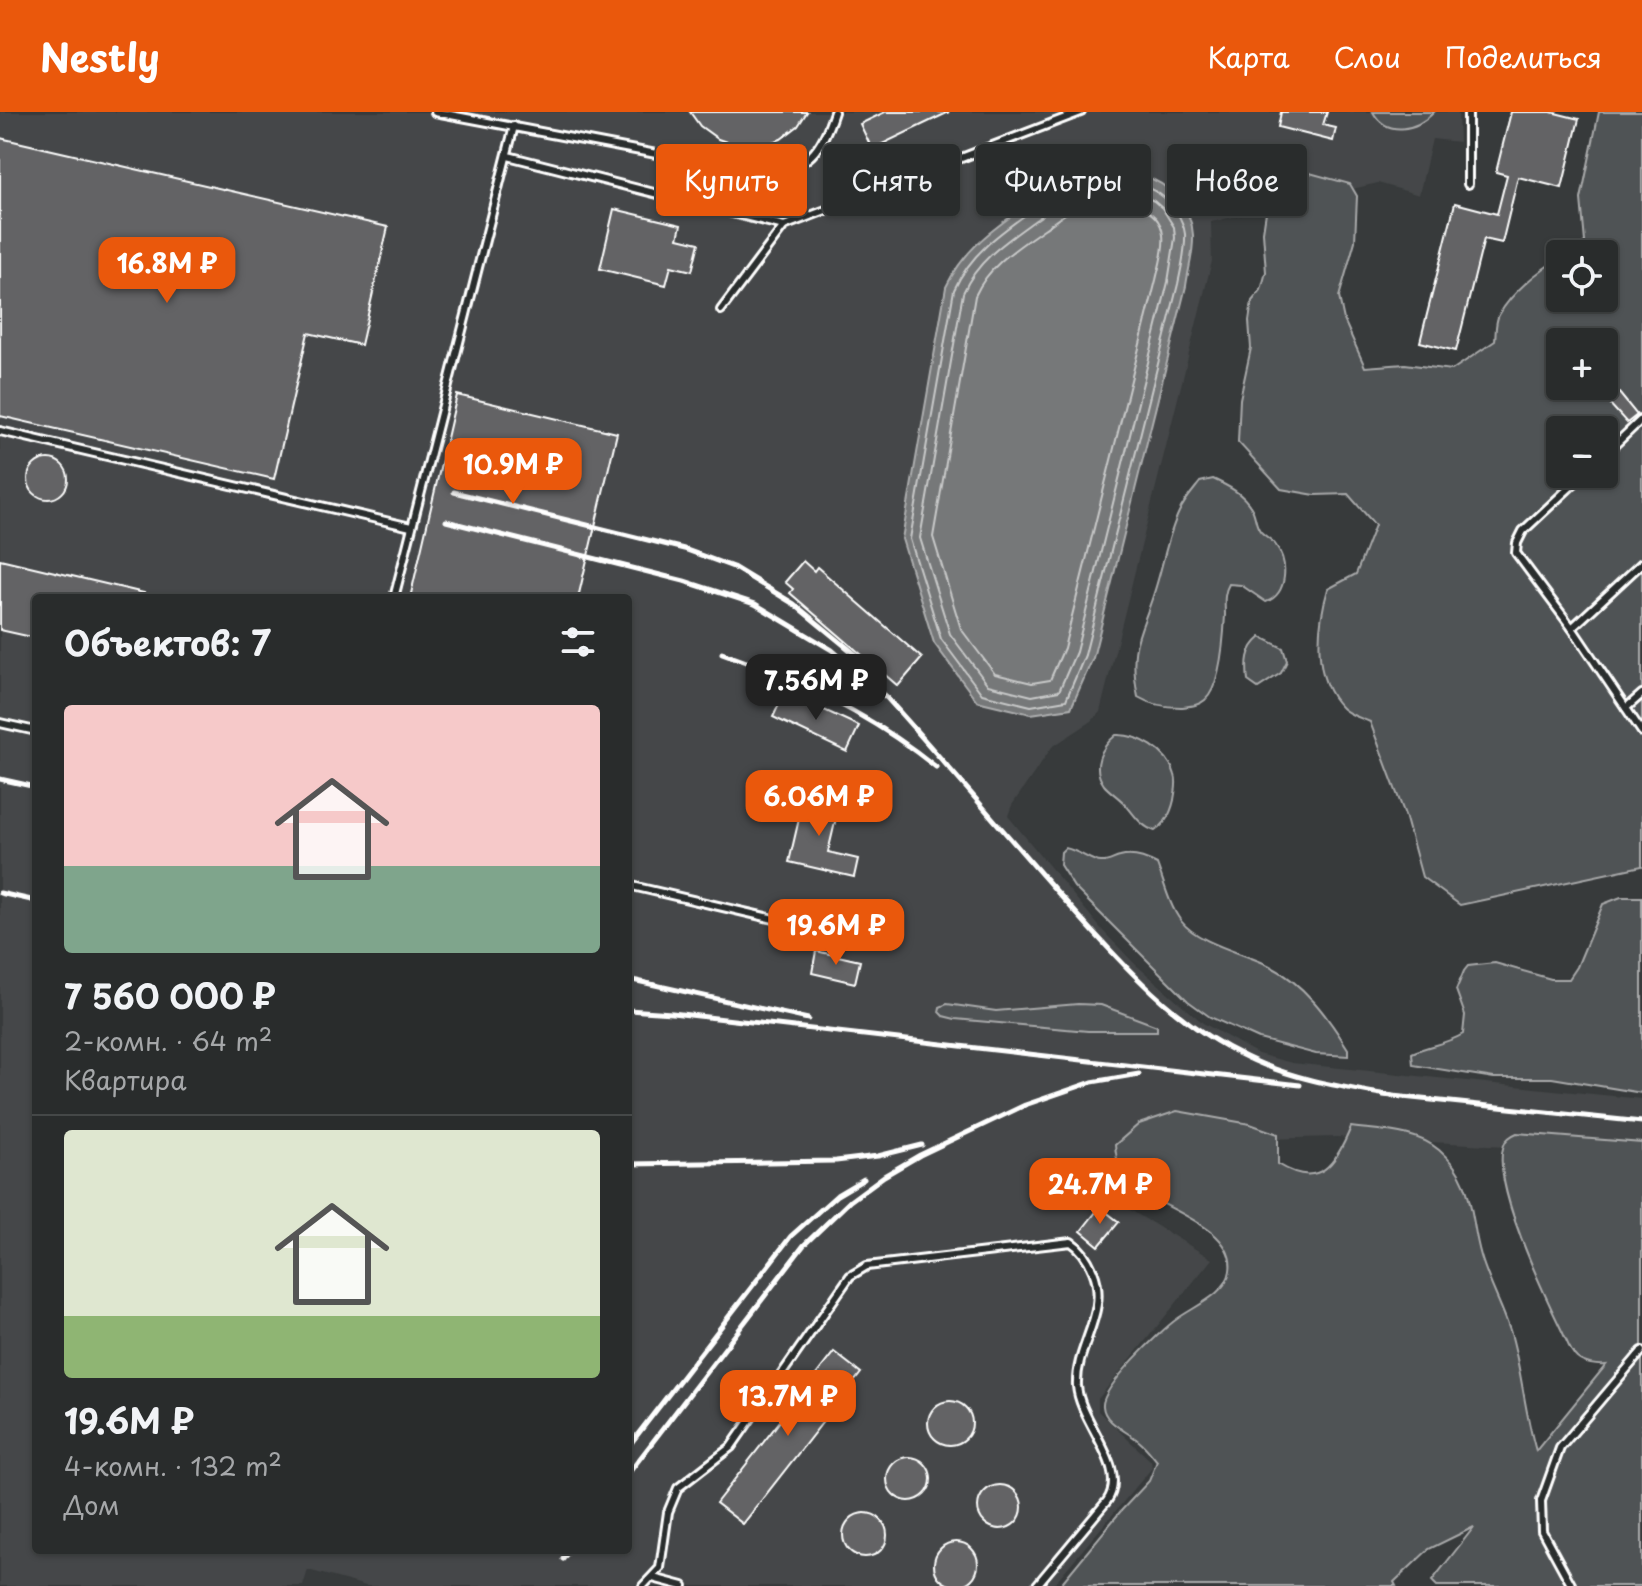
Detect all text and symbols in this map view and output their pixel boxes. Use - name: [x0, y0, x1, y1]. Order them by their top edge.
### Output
- text: Nestly: [40, 28, 160, 85]
- text: Карта: [1207, 35, 1290, 78]
- text: Слои: [1334, 35, 1401, 78]
- text: Поделиться: [1445, 35, 1602, 78]
- chip: Купить: [656, 144, 807, 216]
- chip: Снять: [823, 144, 960, 216]
- chip: Фильтры: [976, 144, 1151, 216]
- chip: Новое: [1167, 144, 1307, 216]
- pin: 16.8M ₽: [93, 237, 241, 305]
- map controls: [1546, 240, 1618, 488]
- button: locate: [1546, 240, 1618, 312]
- text: 16.8M ₽: [116, 243, 218, 282]
- button: +: [1546, 328, 1618, 400]
- button: −: [1546, 416, 1618, 488]
- pin: 10.9M ₽: [439, 438, 587, 506]
- text: 10.9M ₽: [463, 444, 563, 483]
- text: Объектов: 7: [64, 616, 271, 668]
- icon: filters: [556, 620, 600, 664]
- pin: 7.56M ₽: [742, 654, 890, 722]
- text: 7.56M ₽: [764, 660, 868, 699]
- icon: home: [260, 757, 404, 901]
- pin: 6.06M ₽: [745, 770, 893, 838]
- text: 6.06M ₽: [764, 776, 874, 815]
- pin: 19.6M ₽: [762, 899, 910, 967]
- text: 19.6M ₽: [786, 905, 886, 944]
- text: 7 560 000 ₽: [64, 969, 276, 1021]
- text: 2-комн. · 64 m²: [64, 1021, 272, 1060]
- text: Квартира: [64, 1060, 187, 1099]
- pin: 24.7M ₽: [1026, 1158, 1174, 1226]
- text: 24.7M ₽: [1047, 1164, 1153, 1203]
- icon: home: [260, 1182, 404, 1326]
- pin: 13.7M ₽: [714, 1370, 862, 1438]
- text: 13.7M ₽: [738, 1376, 838, 1415]
- text: 19.6M ₽: [64, 1394, 194, 1446]
- text: 4-комн. · 132 m²: [64, 1446, 282, 1485]
- text: Дом: [64, 1485, 120, 1524]

